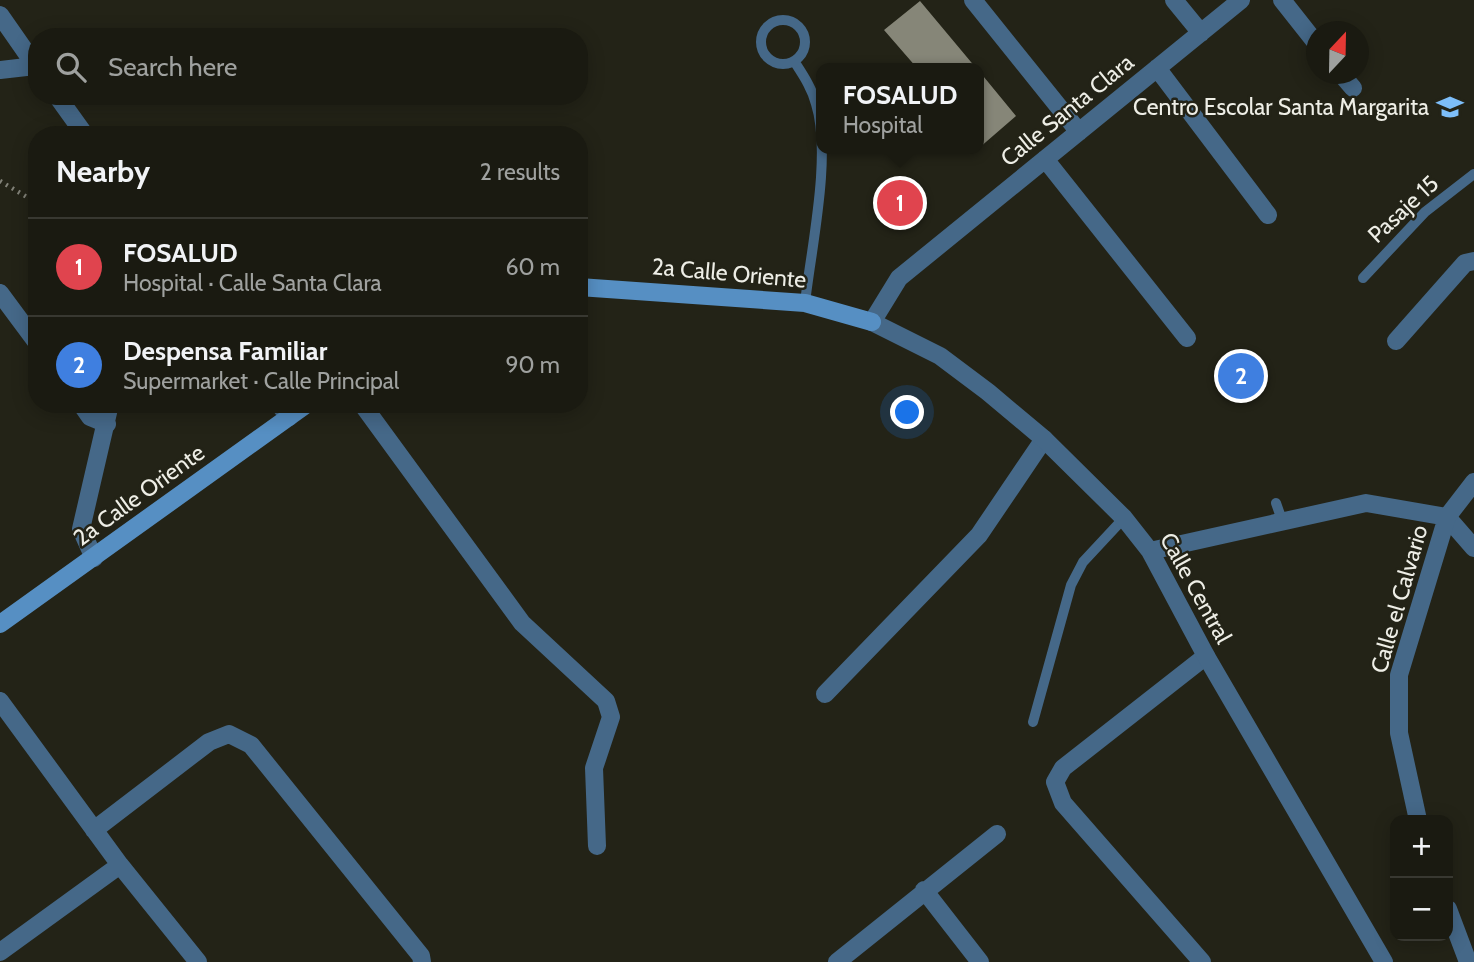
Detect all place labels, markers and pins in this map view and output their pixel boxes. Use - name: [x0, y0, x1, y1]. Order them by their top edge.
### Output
- school or university icon: Centro Escolar Santa Margarita: [1435, 92, 1465, 122]
- place label: Centro Escolar Santa Margarita: [1133, 93, 1429, 121]
- pin: 1: [877, 177, 923, 229]
- pin: 2: [1218, 350, 1264, 402]

